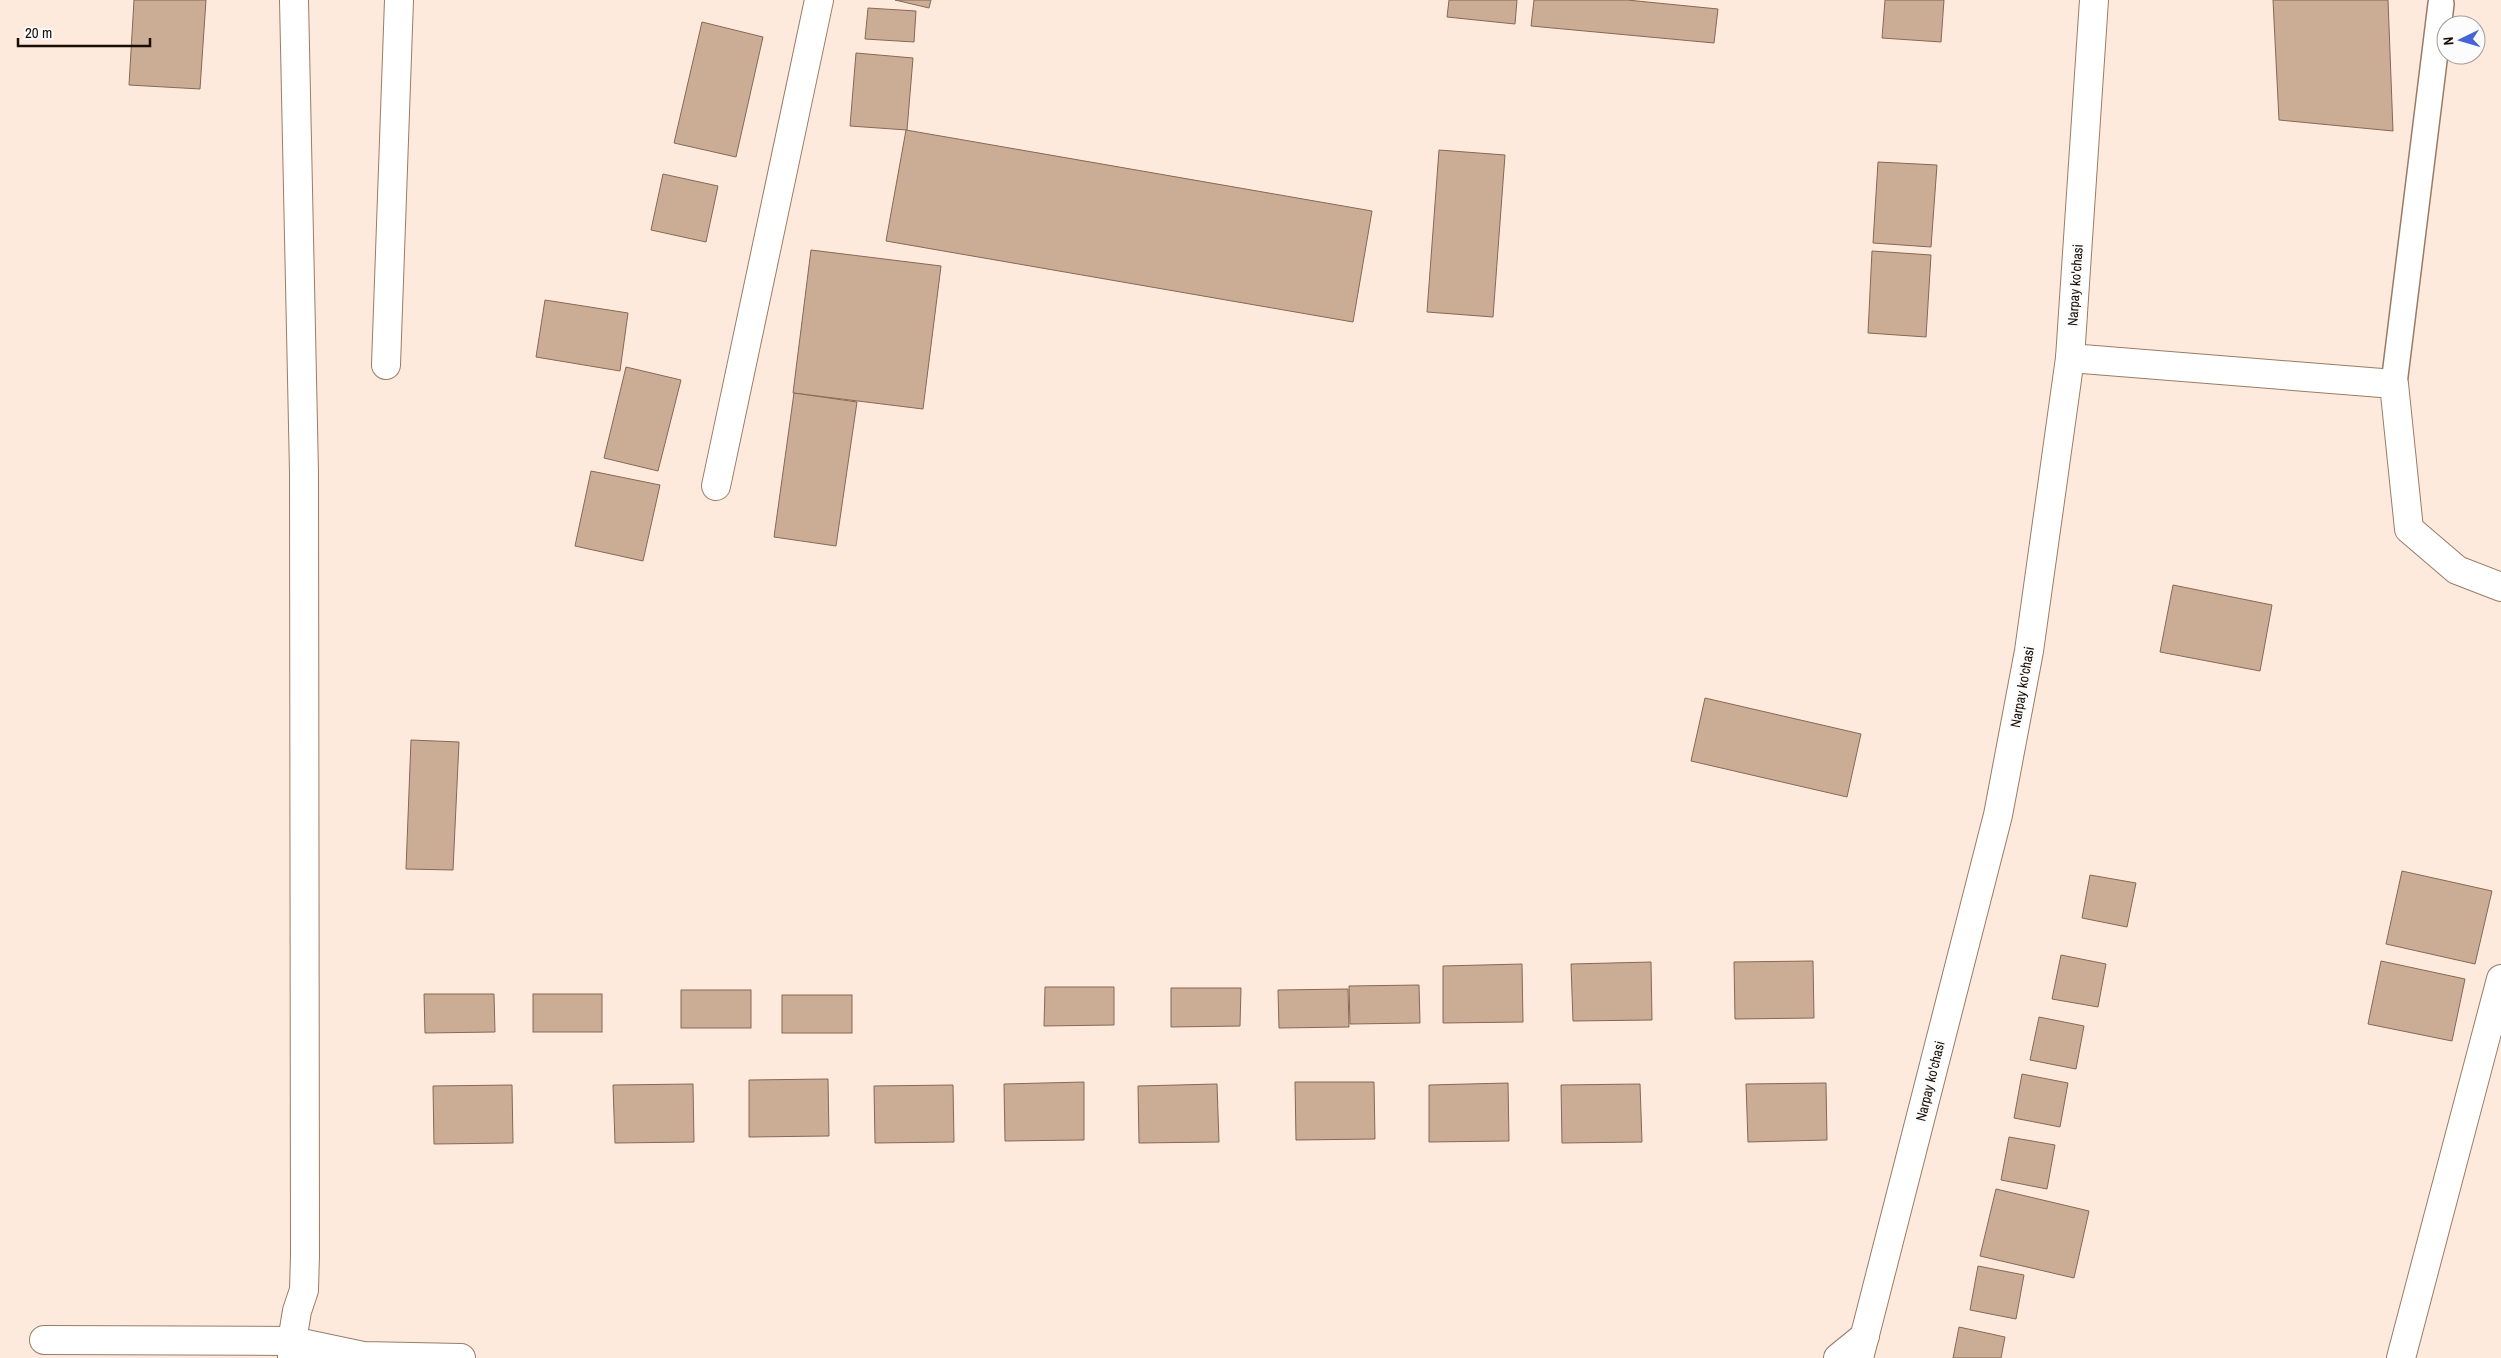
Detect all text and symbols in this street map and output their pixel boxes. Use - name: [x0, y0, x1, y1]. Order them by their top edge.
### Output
- scale bar: [18, 15, 150, 47]
- north arrow: [2436, 15, 2486, 65]
- text: 20 m: [25, 22, 52, 43]
- text: N: [2439, 36, 2457, 46]
- street label: Narpay ko'chasi: [2063, 243, 2087, 327]
- street label: Narpay ko'chasi: [2006, 645, 2038, 729]
- street label: Narpay ko'chasi: [1911, 1039, 1949, 1123]

